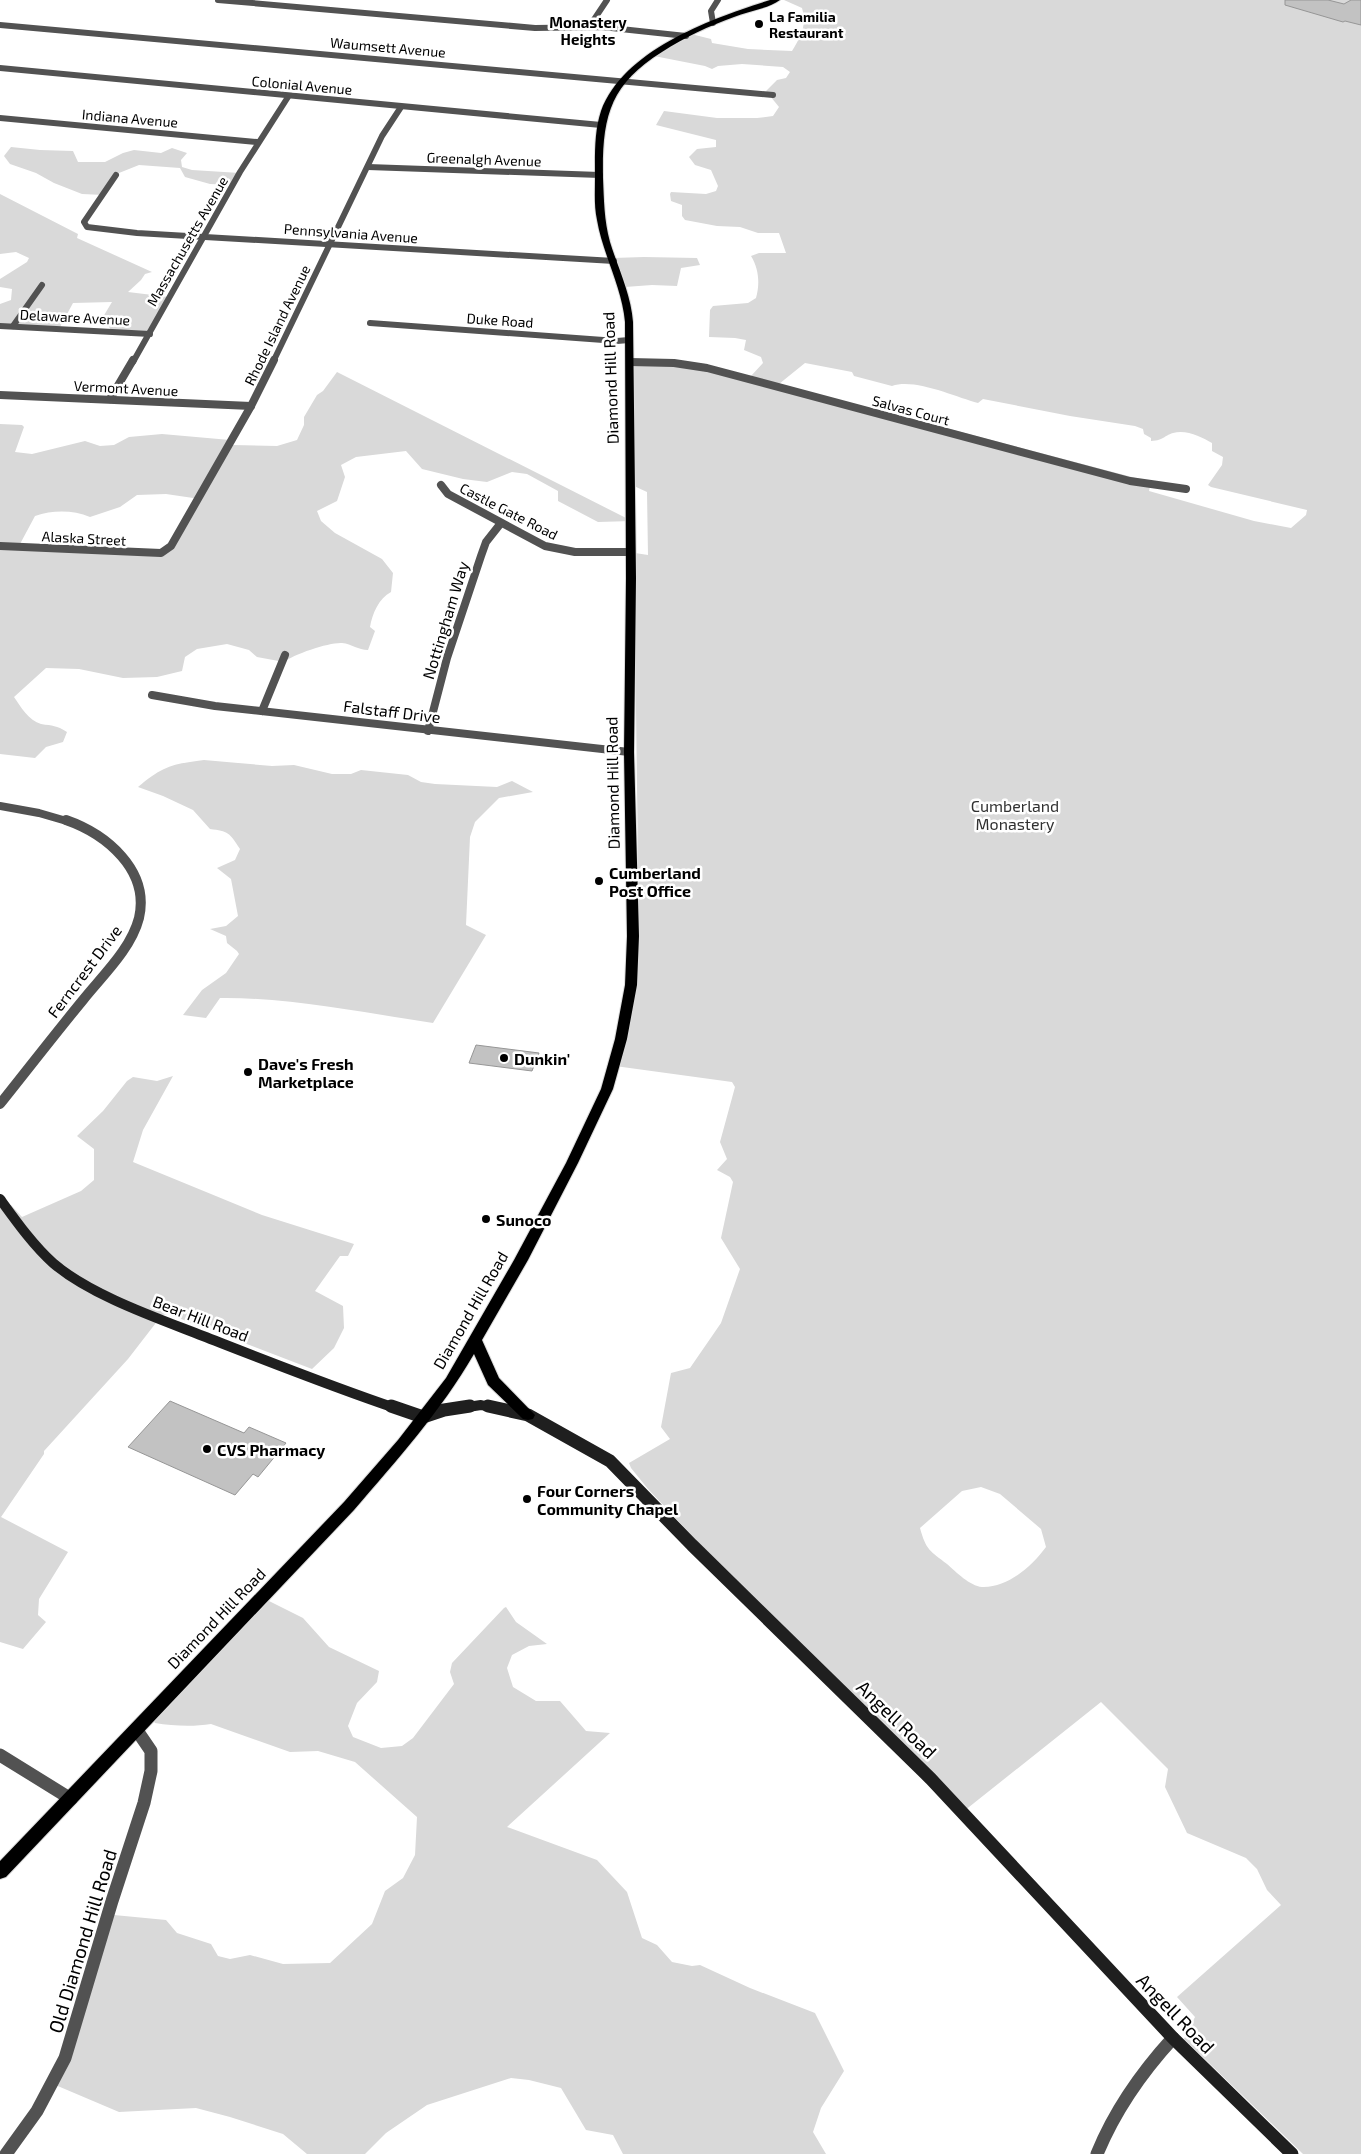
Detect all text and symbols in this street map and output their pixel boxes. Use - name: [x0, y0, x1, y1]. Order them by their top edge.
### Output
- place label: La Familia Restaurant: [769, 8, 844, 41]
- district label: Monastery Heights: [549, 13, 627, 48]
- marker: La Familia Restaurant: [753, 18, 765, 30]
- street label: Waumsett Avenue: [329, 33, 447, 61]
- street label: Colonial Avenue: [251, 72, 353, 98]
- street label: Indiana Avenue: [81, 105, 179, 131]
- street label: Greenalgh Avenue: [426, 149, 542, 169]
- street label: Massachusetts Avenue: [143, 173, 231, 309]
- street label: Pennsylvania Avenue: [283, 220, 419, 246]
- street label: Rhode Island Avenue: [240, 262, 314, 388]
- street label: Delaware Avenue: [19, 306, 131, 328]
- street label: Duke Road: [466, 309, 534, 331]
- street label: Diamond Hill Road: [598, 311, 622, 445]
- street label: Vermont Avenue: [73, 377, 179, 399]
- street label: Salvas Court: [870, 391, 952, 429]
- street label: Castle Gate Road: [457, 479, 561, 543]
- street label: Alaska Street: [41, 527, 127, 549]
- street label: Nottingham Way: [418, 558, 472, 681]
- street label: Falstaff Drive: [342, 696, 442, 726]
- street label: Diamond Hill Road: [601, 716, 623, 850]
- park label: Cumberland Monastery: [971, 796, 1059, 833]
- place label: Cumberland Post Office: [609, 863, 701, 900]
- marker: Cumberland Post Office: [593, 875, 605, 887]
- street label: Ferncrest Drive: [43, 921, 125, 1021]
- place label: Dunkin': [514, 1049, 570, 1068]
- marker: Dunkin': [498, 1052, 510, 1064]
- place label: Dave's Fresh Marketplace: [258, 1054, 354, 1091]
- marker: Dave's Fresh Marketplace: [242, 1066, 254, 1078]
- place label: Sunoco: [496, 1210, 551, 1229]
- marker: Sunoco: [480, 1213, 492, 1225]
- street label: Diamond Hill Road: [429, 1248, 511, 1372]
- street label: Bear Hill Road: [150, 1291, 252, 1345]
- place label: CVS Pharmacy: [217, 1440, 325, 1460]
- marker: CVS Pharmacy: [201, 1443, 213, 1455]
- place label: Four Corners Community Chapel: [537, 1481, 679, 1519]
- marker: Four Corners Community Chapel: [521, 1493, 533, 1505]
- street label: Diamond Hill Road: [163, 1564, 269, 1672]
- street label: Angell Road: [852, 1675, 942, 1763]
- street label: Old Diamond Hill Road: [43, 1846, 121, 2036]
- street label: Angell Road: [1132, 1968, 1220, 2058]

